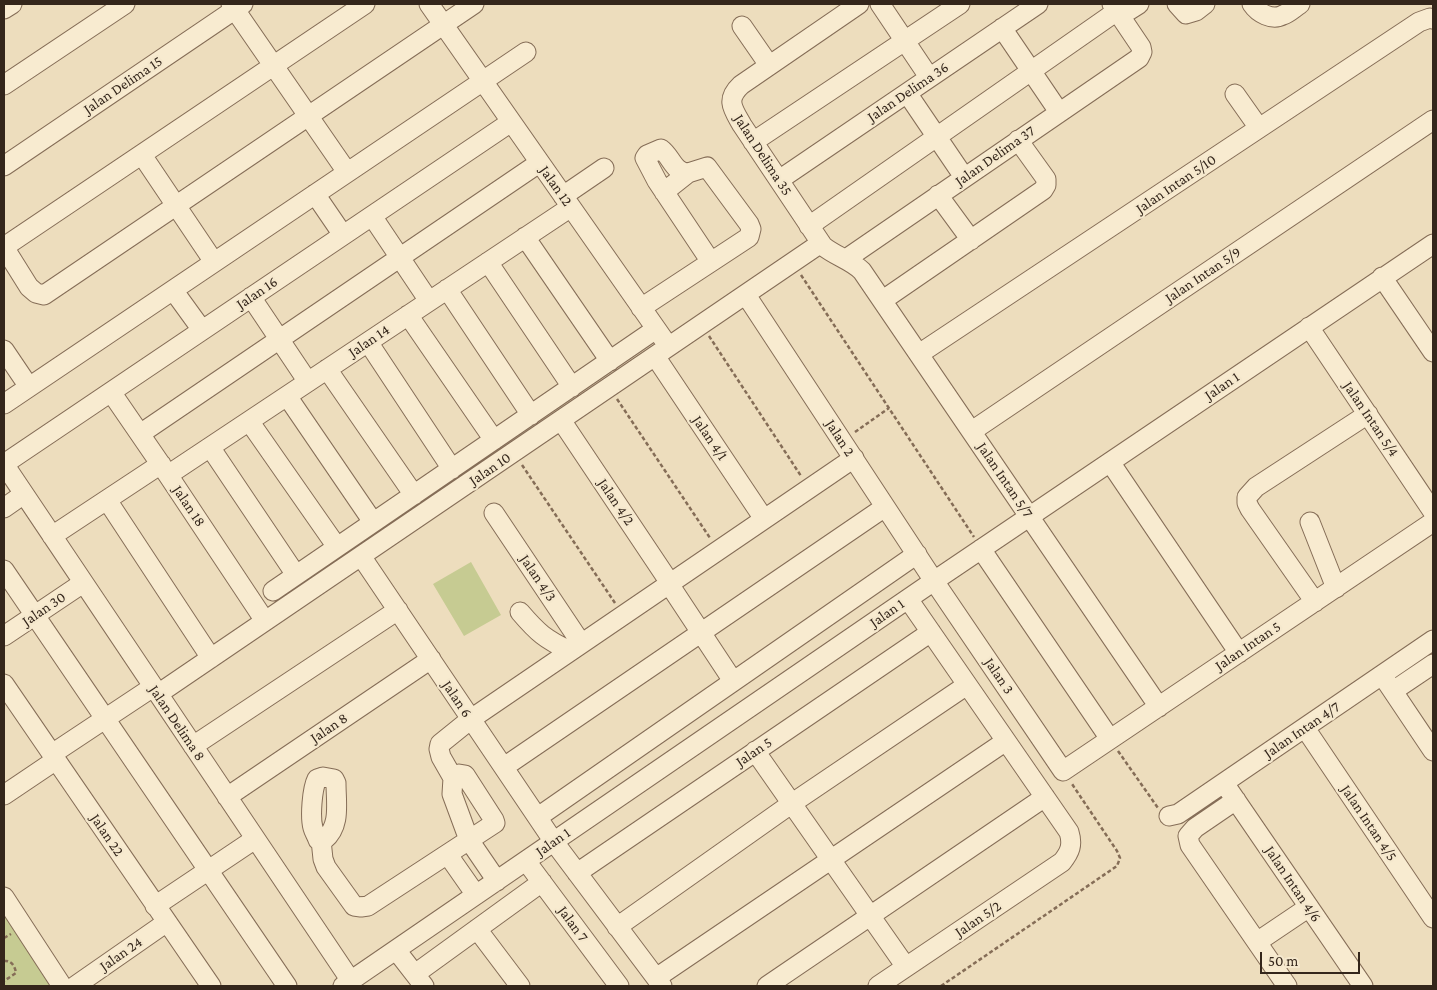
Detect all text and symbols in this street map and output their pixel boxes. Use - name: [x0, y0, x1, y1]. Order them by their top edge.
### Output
- street label: Jalan Delima 15: [80, 52, 166, 118]
- street label: Jalan Delima 36: [864, 58, 952, 126]
- street label: Jalan Delima 35: [730, 111, 796, 199]
- street label: Jalan Delima 37: [952, 122, 1038, 190]
- street label: Jalan Intan 5/10: [1132, 150, 1220, 218]
- street label: Jalan 12: [536, 162, 576, 210]
- street label: Jalan Intan 5/9: [1162, 243, 1244, 307]
- street label: Jalan 16: [233, 273, 281, 313]
- street label: Jalan 14: [345, 321, 393, 361]
- street label: Jalan 1: [1201, 368, 1243, 404]
- street label: Jalan Intan 5/4: [1339, 378, 1403, 460]
- street label: Jalan 4/1: [688, 412, 732, 464]
- street label: Jalan 2: [821, 416, 859, 460]
- street label: Jalan Intan 5/7: [973, 439, 1037, 521]
- street label: Jalan 10: [466, 449, 514, 489]
- street label: Jalan 4/2: [594, 475, 638, 529]
- street label: Jalan 18: [169, 482, 209, 530]
- street label: Jalan 4/3: [516, 551, 560, 605]
- street label: Jalan 30: [19, 588, 69, 630]
- street label: Jalan 1: [866, 595, 908, 631]
- street label: Jalan Intan 5: [1212, 617, 1284, 675]
- street label: Jalan 3: [980, 654, 1018, 698]
- street label: Jalan 6: [438, 677, 476, 721]
- street label: Jalan Delima 8: [145, 682, 209, 764]
- street label: Jalan Intan 4/7: [1261, 698, 1343, 762]
- street label: Jalan 8: [307, 709, 351, 747]
- street label: Jalan 5: [732, 733, 776, 771]
- street label: Jalan Intan 4/5: [1337, 781, 1401, 865]
- street label: Jalan 22: [86, 810, 128, 860]
- street label: Jalan 1: [532, 824, 574, 860]
- street label: Jalan Intan 4/6: [1261, 842, 1325, 926]
- street label: Jalan 5/2: [951, 897, 1005, 941]
- street label: Jalan 7: [554, 903, 592, 945]
- street label: Jalan 24: [96, 933, 146, 975]
- scale bar: [1262, 942, 1362, 974]
- text: 50 m: [1268, 953, 1298, 969]

